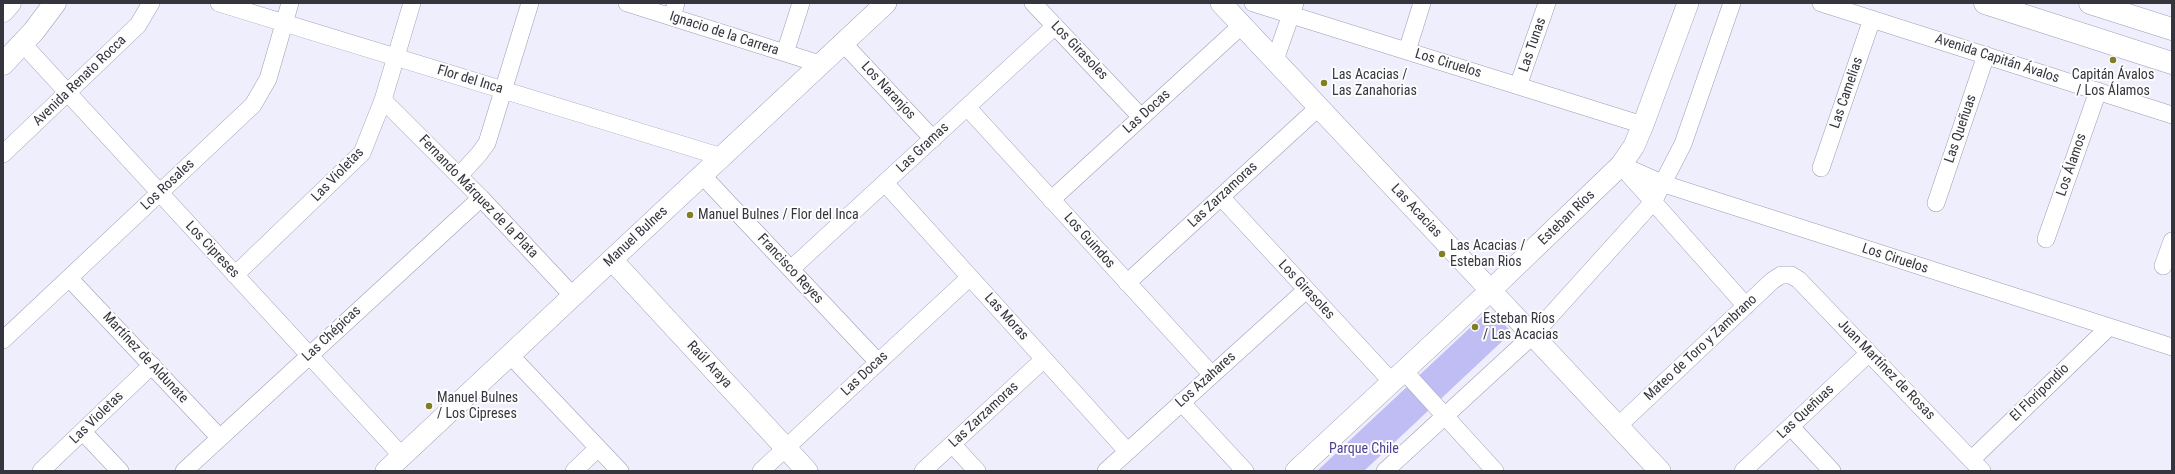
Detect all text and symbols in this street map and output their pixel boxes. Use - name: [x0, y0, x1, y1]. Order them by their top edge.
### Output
- street label: Ignacio de la Carrera: [667, 8, 781, 60]
- street label: Las Tunas: [1516, 16, 1550, 74]
- street label: Los Girasoles: [1047, 18, 1111, 84]
- street label: Avenida Capitán Ávalos: [1933, 31, 2061, 87]
- street label: Avenida Renato Rocca: [30, 32, 130, 130]
- street label: Los Ciruelos: [1413, 46, 1483, 82]
- street label: Las Camelias: [1827, 55, 1867, 131]
- marker: Capitán Ávalos / Los Álamos: [2108, 55, 2118, 65]
- street label: Los Naranjos: [857, 59, 919, 123]
- street label: Flor del Inca: [435, 62, 505, 98]
- place label: Las Acacias / Las Zanahorias: [1332, 67, 1417, 100]
- place label: Capitán Ávalos / Los Álamos: [2072, 67, 2154, 100]
- marker: Las Acacias / Las Zanahorias: [1319, 78, 1329, 88]
- street label: Las Docas: [1120, 87, 1174, 137]
- street label: Las Queñuas: [1941, 93, 1981, 165]
- street label: Las Gramas: [893, 119, 953, 177]
- street label: Los Álamos: [2053, 131, 2091, 199]
- street label: Fernando Márquez de la Plata: [415, 132, 541, 262]
- street label: Las Violetas: [308, 145, 368, 205]
- street label: Los Rosales: [138, 156, 198, 214]
- street label: Las Zarzamoras: [1185, 159, 1261, 231]
- street label: Las Acacias: [1387, 181, 1445, 241]
- street label: Esteban Ríos: [1535, 187, 1599, 249]
- street label: Manuel Bulnes: [601, 203, 671, 271]
- place label: Manuel Bulnes / Flor del Inca: [698, 207, 859, 223]
- marker: Manuel Bulnes / Flor del Inca: [685, 210, 695, 220]
- street label: Los Guindos: [1060, 210, 1118, 272]
- street label: Los Cipreses: [182, 218, 242, 282]
- street label: Francisco Reyes: [753, 231, 827, 307]
- place label: Las Acacias / Esteban Rios: [1450, 238, 1525, 270]
- street label: Los Ciruelos: [1860, 240, 1930, 278]
- marker: Las Acacias / Esteban Rios: [1437, 249, 1447, 259]
- street label: Los Girasoles: [1274, 257, 1338, 323]
- street label: Las Moras: [980, 290, 1032, 344]
- street label: Mateo de Toro y Zambrano: [1641, 291, 1761, 405]
- street label: Las Chépicas: [299, 303, 365, 365]
- street label: Martínez de Aldunate: [99, 309, 191, 407]
- place label: Esteban Ríos / Las Acacias: [1483, 311, 1558, 344]
- street label: Juan Martínez de Rosas: [1834, 316, 1938, 424]
- marker: Esteban Ríos / Las Acacias: [1470, 322, 1480, 332]
- street label: Raúl Araya: [683, 338, 735, 392]
- street label: Las Docas: [838, 348, 892, 400]
- street label: Los Azahares: [1173, 349, 1239, 411]
- street label: El Floripondio: [2007, 361, 2073, 425]
- street label: Las Zarzamoras: [946, 379, 1022, 451]
- street label: Las Queñuas: [1774, 382, 1838, 442]
- street label: Las Violetas: [67, 388, 127, 448]
- place label: Manuel Bulnes / Los Cipreses: [437, 390, 518, 422]
- marker: Manuel Bulnes / Los Cipreses: [424, 401, 434, 411]
- park label: Parque Chile: [1329, 441, 1399, 457]

